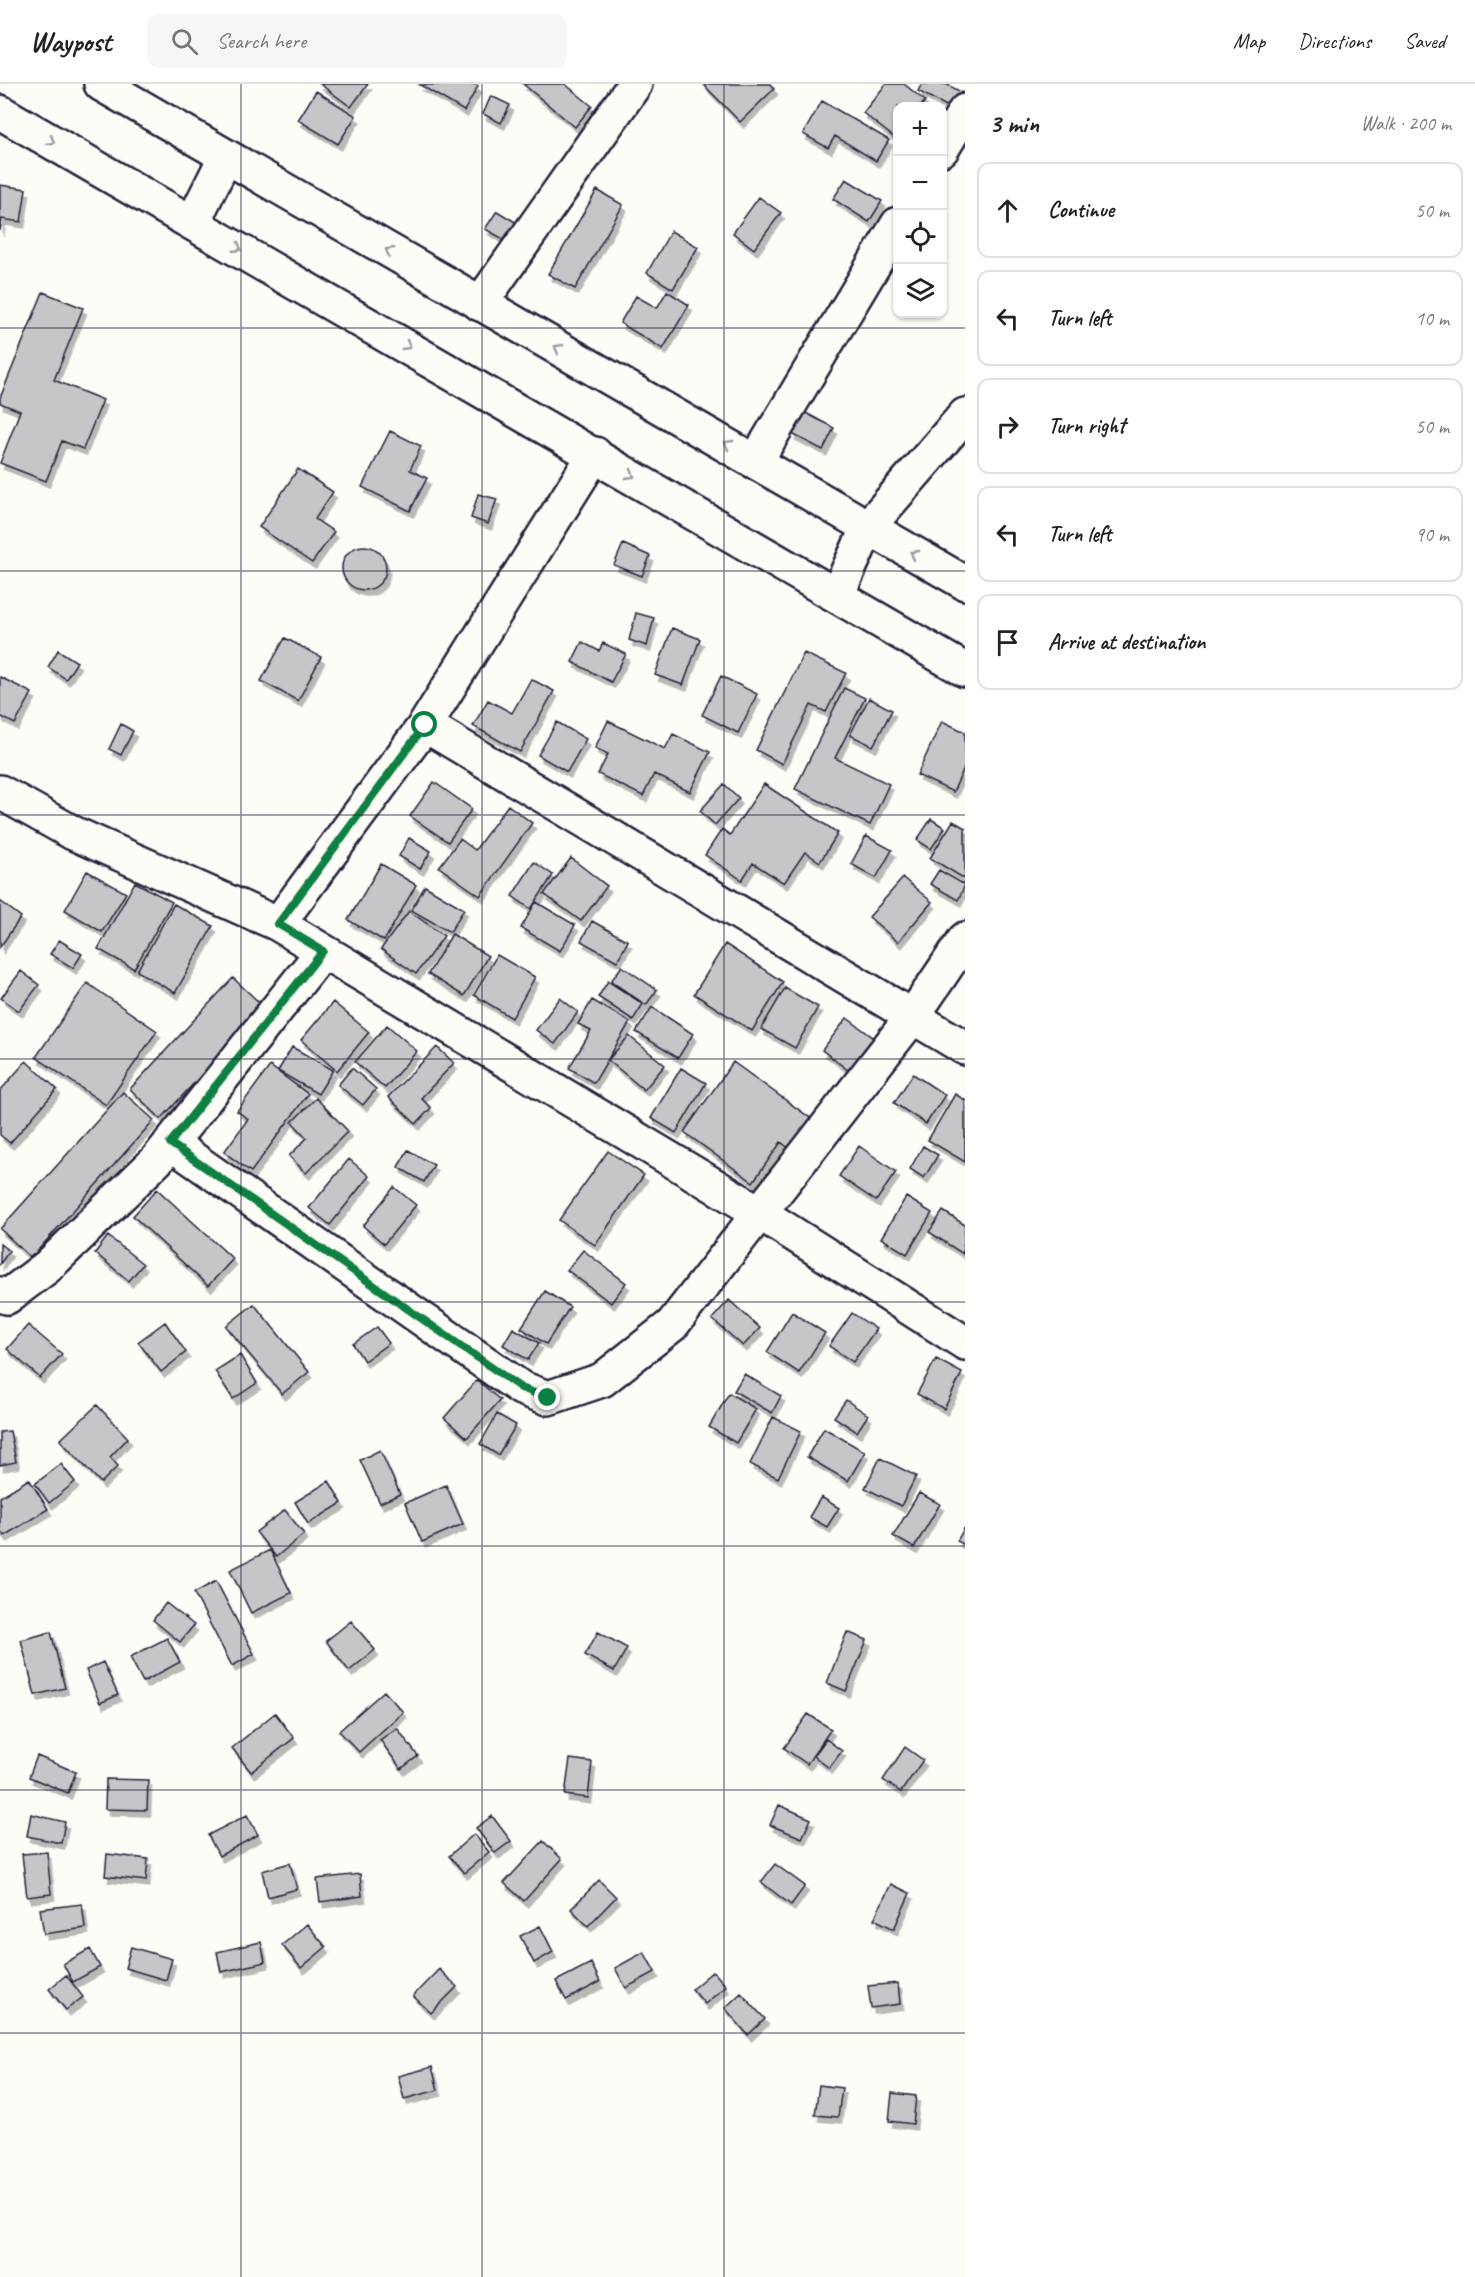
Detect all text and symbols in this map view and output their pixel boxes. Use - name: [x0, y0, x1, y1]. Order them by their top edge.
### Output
- search box: [147, 14, 567, 68]
- text: Waypost: [30, 24, 111, 59]
- icon: search: [168, 25, 201, 58]
- text: Search here: [216, 27, 306, 55]
- text: Map: [1233, 28, 1265, 54]
- text: Directions: [1298, 28, 1371, 54]
- text: Saved: [1404, 28, 1445, 54]
- map controls: [893, 102, 947, 318]
- button: +: [893, 102, 947, 156]
- text: 3 min: [989, 107, 1039, 140]
- text: Walk · 200 m: [1361, 111, 1451, 136]
- one-way arrow: [45, 134, 55, 145]
- button: −: [893, 156, 947, 210]
- icon: ahead: [991, 194, 1024, 227]
- text: Continue: [1048, 196, 1114, 224]
- text: 50 m: [1415, 198, 1449, 223]
- button: locate: [893, 210, 947, 264]
- one-way arrow: [232, 241, 242, 253]
- one-way arrow: [385, 247, 395, 258]
- button: layers: [893, 264, 947, 318]
- icon: left: [991, 302, 1024, 335]
- text: Turn left: [1048, 304, 1112, 332]
- text: 10 m: [1415, 306, 1449, 331]
- one-way arrow: [401, 338, 411, 350]
- one-way arrow: [554, 344, 565, 355]
- icon: right: [991, 410, 1024, 443]
- text: Turn right: [1048, 412, 1125, 440]
- text: 50 m: [1415, 414, 1449, 439]
- one-way arrow: [724, 440, 734, 452]
- one-way arrow: [625, 468, 635, 479]
- icon: left: [991, 518, 1024, 551]
- text: Turn left: [1048, 520, 1112, 548]
- text: 90 m: [1415, 522, 1449, 547]
- one-way arrow: [910, 549, 920, 561]
- icon: arrive: [991, 626, 1024, 659]
- text: Arrive at destination: [1048, 628, 1205, 656]
- route start: [411, 711, 437, 737]
- route end: [534, 1384, 560, 1410]

